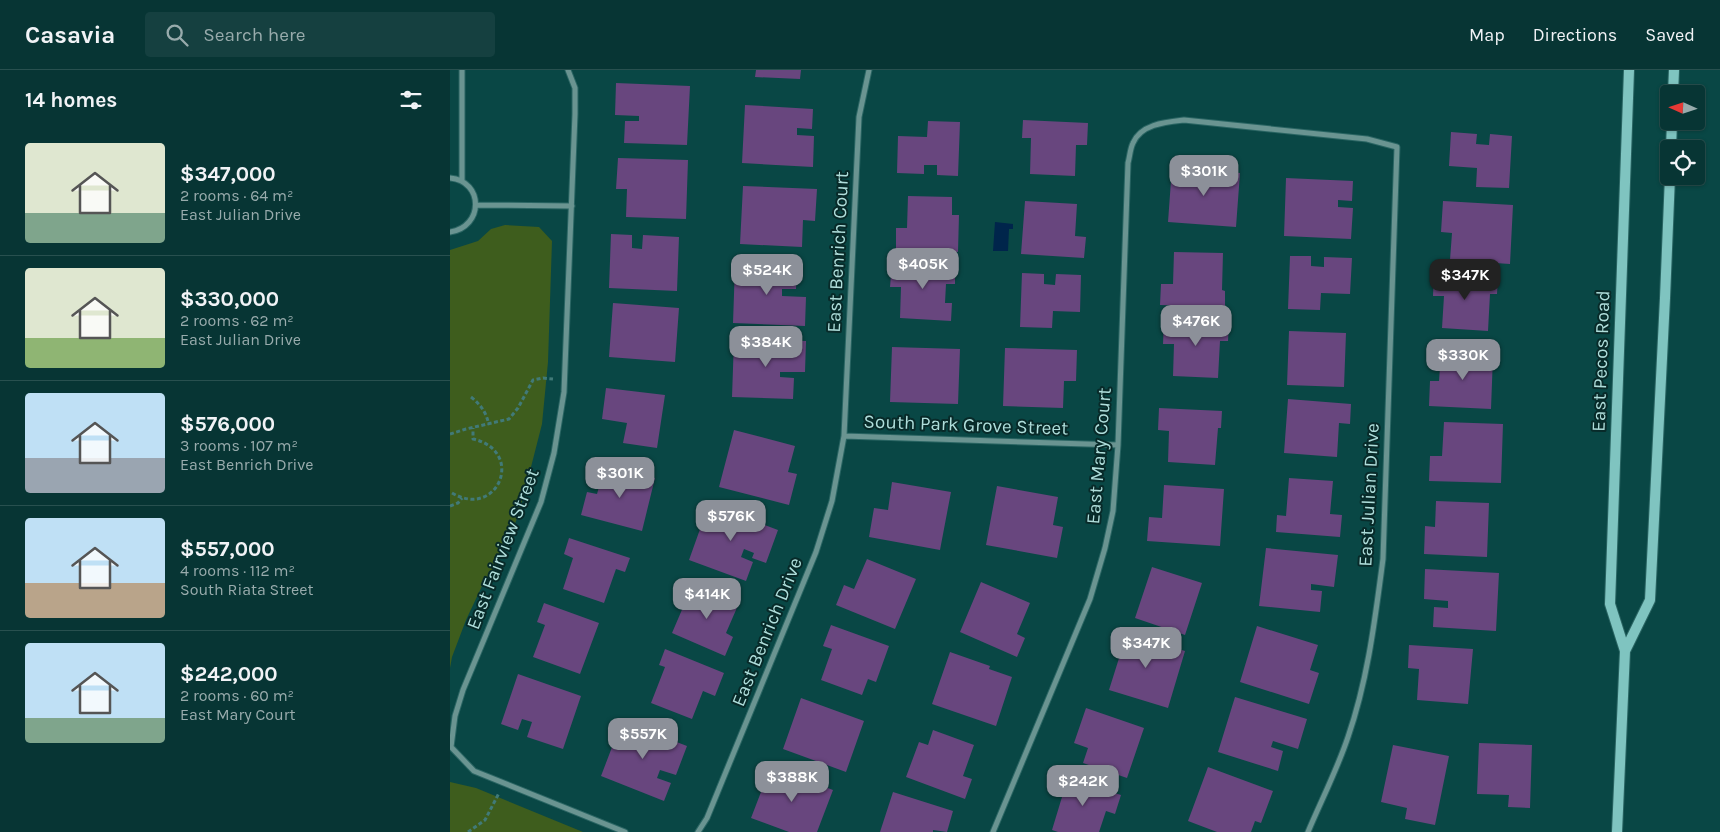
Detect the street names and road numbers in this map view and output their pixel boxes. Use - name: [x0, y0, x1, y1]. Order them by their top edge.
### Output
- street label: East Benrich Court: [823, 171, 853, 333]
- street label: East Pecos Road: [1588, 290, 1614, 432]
- street label: East Mary Court: [1082, 387, 1116, 525]
- street label: South Park Grove Street: [863, 410, 1069, 440]
- street label: East Julian Drive: [1354, 423, 1384, 567]
- street label: East Fairview Street: [462, 465, 544, 633]
- street label: East Benrich Drive: [727, 554, 807, 710]

